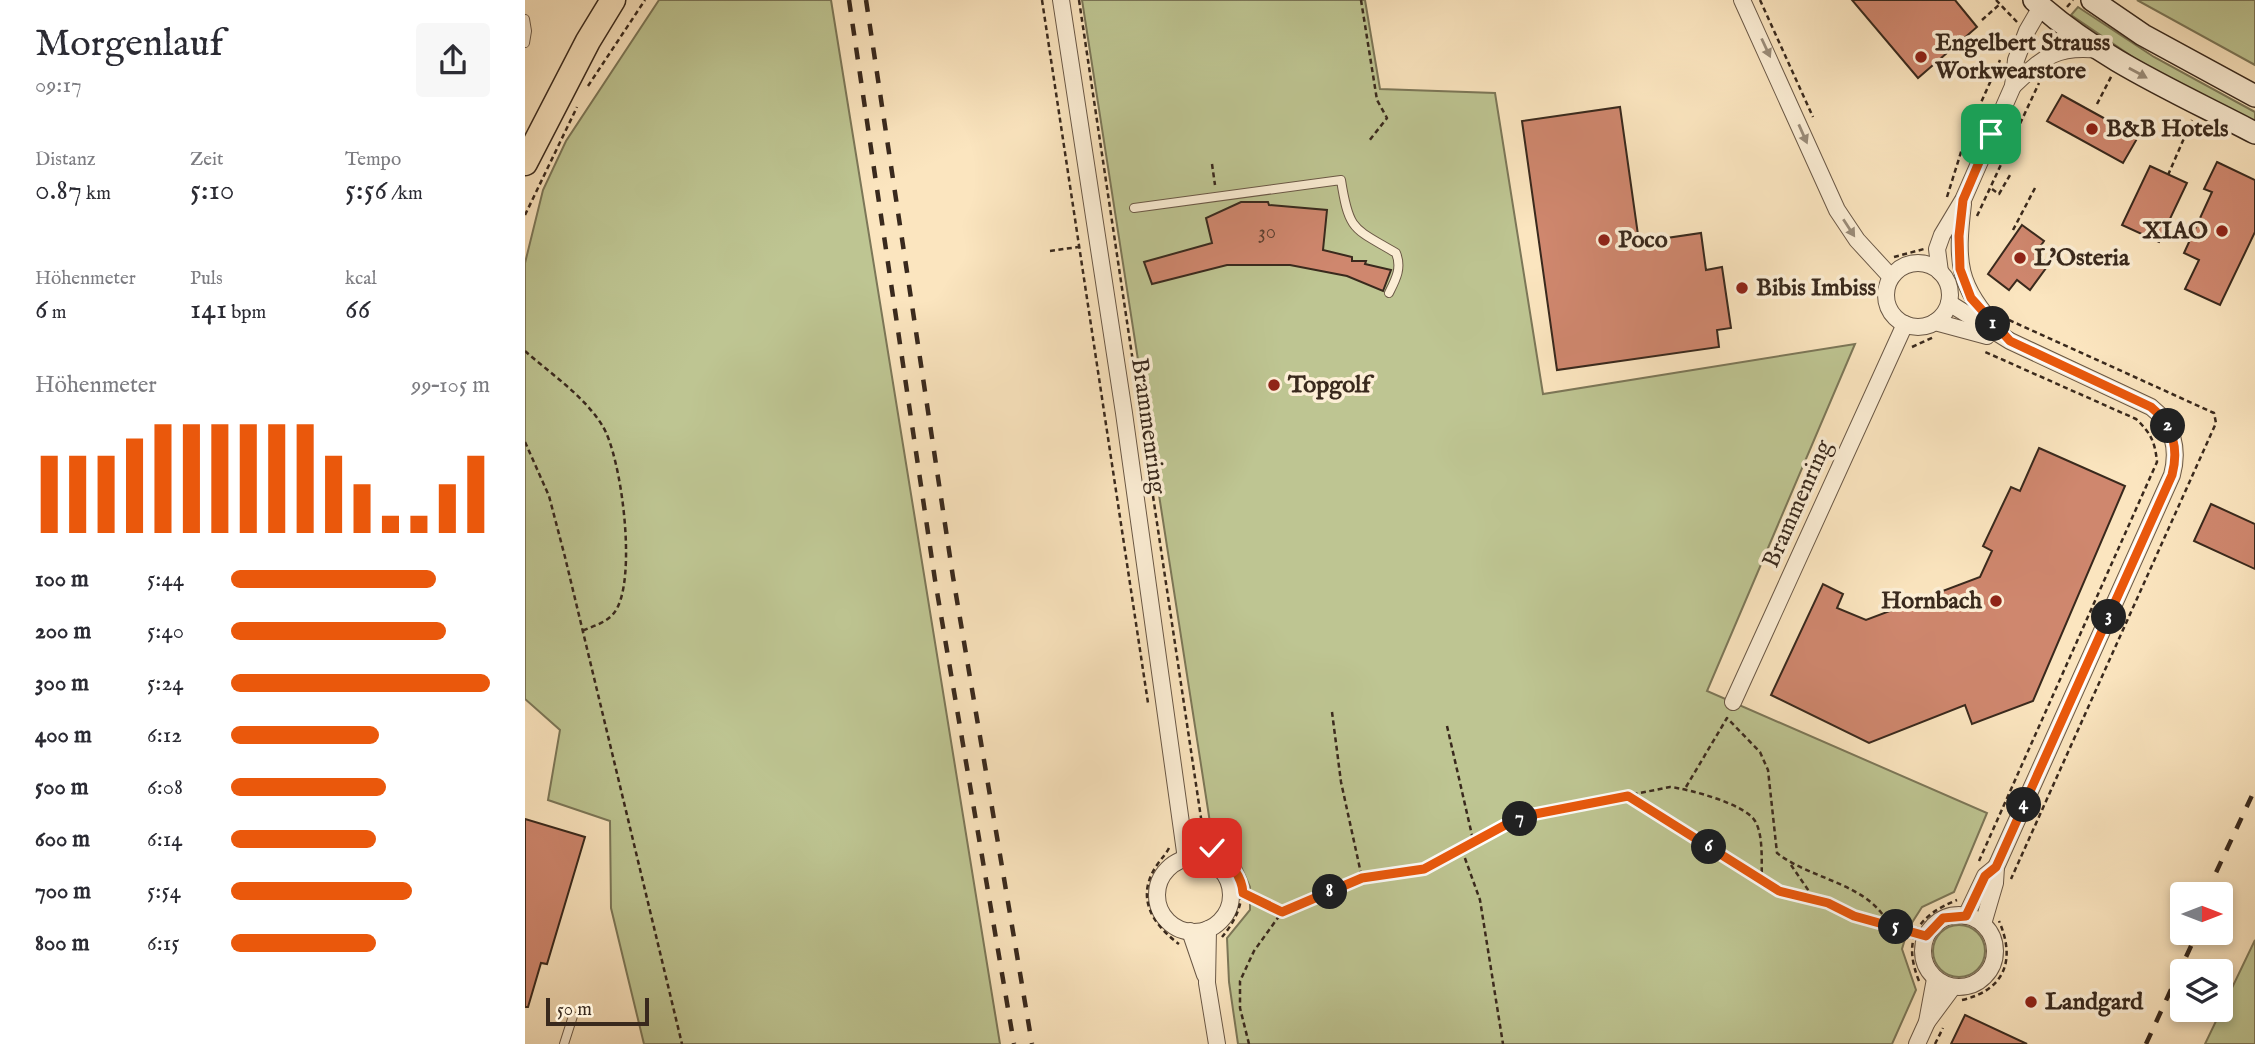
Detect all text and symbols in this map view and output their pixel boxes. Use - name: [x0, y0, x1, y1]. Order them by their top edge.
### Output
- text: Morgenlauf: [35, 21, 223, 69]
- button: share: [416, 23, 490, 97]
- place label: Engelbert Strauss Workwearstore: [1934, 28, 2111, 87]
- one-way arrow: [1760, 38, 1772, 58]
- marker: Engelbert Strauss Workwearstore: [1913, 49, 1929, 65]
- one-way arrow: [2128, 67, 2148, 79]
- text: 09:17: [35, 71, 82, 100]
- pin: [1961, 104, 2021, 164]
- place label: B&B Hotels: [2106, 114, 2229, 145]
- icon: arrive: [1972, 115, 2010, 153]
- marker: B&B Hotels: [2084, 121, 2100, 137]
- one-way arrow: [1797, 124, 1809, 144]
- text: Distanz: [35, 148, 96, 172]
- text: Zeit: [190, 148, 224, 172]
- text: Tempo: [345, 148, 401, 172]
- text: 0.87: [35, 172, 82, 210]
- text: 5:10: [190, 172, 235, 210]
- text: 5:56: [345, 172, 387, 210]
- text: km: [82, 182, 111, 206]
- text: /km: [387, 182, 423, 206]
- place label: XIAO: [2141, 216, 2208, 247]
- one-way arrow: [1842, 218, 1855, 237]
- house number: 30: [1258, 219, 1276, 246]
- marker: XIAO: [2214, 223, 2230, 239]
- place label: Poco: [1618, 225, 1668, 256]
- marker: Poco: [1596, 232, 1612, 248]
- place label: L'Osteria: [2034, 243, 2130, 274]
- marker: L'Osteria: [2012, 250, 2028, 266]
- text: Höhenmeter: [35, 267, 136, 291]
- text: Puls: [190, 267, 223, 291]
- text: kcal: [345, 267, 377, 291]
- place label: Bibis Imbiss: [1756, 273, 1876, 304]
- marker: Bibis Imbiss: [1734, 280, 1750, 296]
- text: 6: [35, 291, 48, 329]
- text: 141: [190, 291, 227, 329]
- text: 66: [345, 291, 370, 329]
- text: m: [48, 301, 66, 325]
- text: bpm: [227, 301, 266, 325]
- pin: 1: [1975, 306, 2011, 342]
- text: 1: [1989, 311, 1996, 335]
- street label: Brammenring: [1123, 356, 1173, 497]
- place label: Topgolf: [1287, 370, 1375, 401]
- text: Höhenmeter: [35, 371, 157, 400]
- text: 99–105 m: [411, 371, 490, 400]
- marker: Topgolf: [1266, 377, 1282, 393]
- pin: 2: [2151, 408, 2185, 444]
- text: 2: [2163, 413, 2172, 437]
- street label: Brammenring: [1756, 434, 1840, 573]
- text: 100 m: [35, 565, 89, 594]
- text: 5:44: [147, 565, 184, 594]
- place label: Hornbach: [1881, 586, 1982, 617]
- marker: Hornbach: [1988, 593, 2004, 609]
- pin: 3: [2091, 600, 2127, 634]
- text: 3: [2105, 604, 2112, 628]
- text: 200 m: [35, 617, 91, 646]
- text: 5:40: [147, 617, 184, 646]
- text: 300 m: [35, 669, 89, 698]
- text: 5:24: [147, 669, 183, 698]
- text: 400 m: [35, 721, 92, 750]
- text: 6:12: [147, 721, 182, 750]
- text: 500 m: [35, 773, 89, 802]
- text: 6:08: [147, 773, 183, 802]
- pin: 4: [2007, 788, 2041, 822]
- text: 4: [2019, 792, 2028, 816]
- pin: 7: [1503, 802, 1537, 836]
- text: 7: [1515, 806, 1524, 830]
- pin: [1182, 818, 1242, 878]
- text: 600 m: [35, 825, 90, 854]
- text: 6:14: [147, 825, 183, 854]
- icon: check: [1193, 829, 1231, 867]
- pin: 6: [1691, 830, 1727, 864]
- text: 6: [1704, 834, 1713, 858]
- pin: 8: [1313, 874, 1347, 910]
- text: 700 m: [35, 877, 91, 906]
- text: 5:54: [147, 877, 181, 906]
- text: 8: [1326, 879, 1333, 903]
- north arrow: [2170, 882, 2233, 945]
- map controls: [2170, 882, 2233, 1022]
- pin: 5: [1879, 909, 1913, 944]
- text: 5: [1892, 914, 1899, 938]
- text: 800 m: [35, 929, 89, 958]
- text: 6:15: [147, 929, 180, 958]
- button: layers: [2170, 959, 2233, 1022]
- place label: Landgard: [2045, 987, 2144, 1018]
- marker: Landgard: [2023, 994, 2039, 1010]
- scale bar: [546, 995, 649, 1027]
- text: 50 m: [557, 998, 592, 1022]

